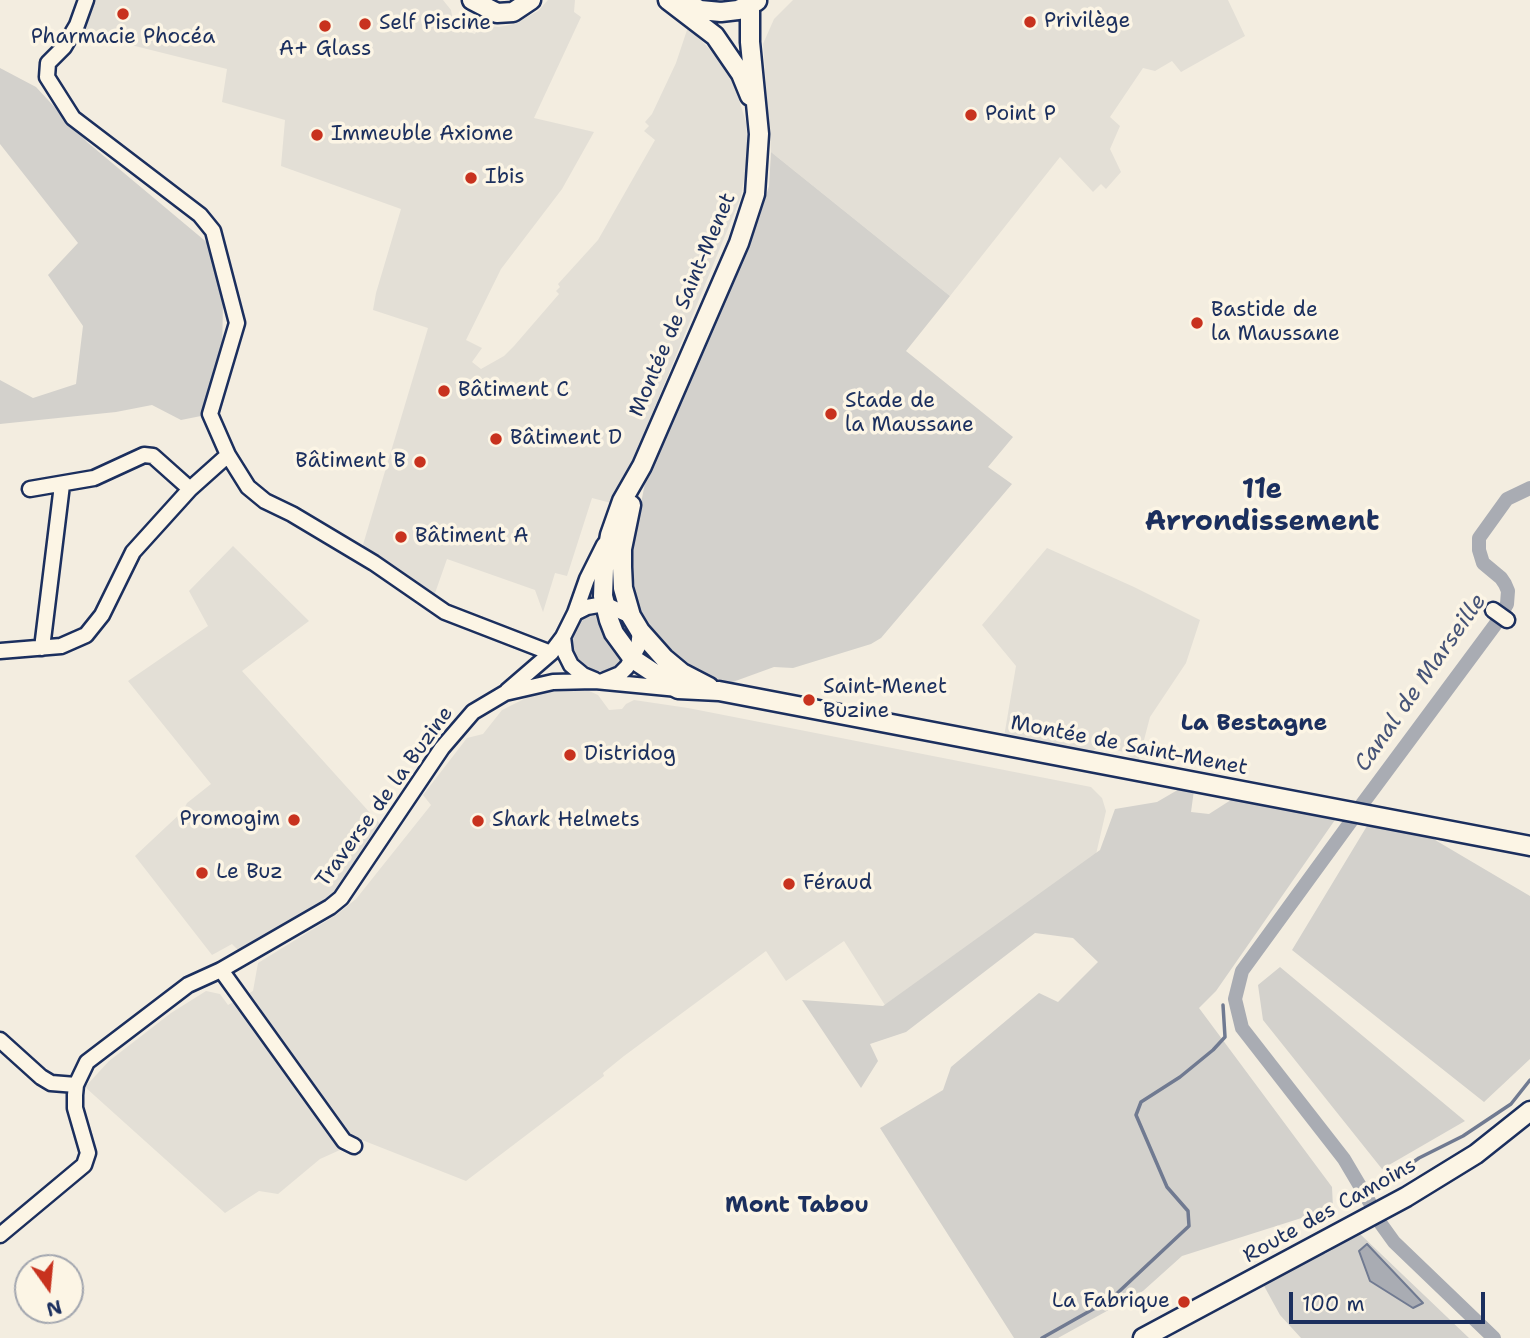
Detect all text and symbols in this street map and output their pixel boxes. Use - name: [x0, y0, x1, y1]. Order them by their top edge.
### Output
- marker: Pharmacie Phocéa: [115, 6, 131, 22]
- place label: Privilège: [1044, 9, 1130, 35]
- place label: Self Piscine: [379, 11, 491, 37]
- marker: Privilège: [1022, 14, 1038, 30]
- marker: Self Piscine: [357, 16, 373, 32]
- marker: A+ Glass: [317, 18, 333, 34]
- place label: Pharmacie Phocéa: [31, 25, 215, 51]
- place label: A+ Glass: [279, 37, 371, 63]
- place label: Point P: [985, 102, 1056, 128]
- marker: Point P: [963, 107, 979, 123]
- place label: Immeuble Axiome: [331, 122, 514, 148]
- marker: Immeuble Axiome: [309, 127, 325, 143]
- place label: Ibis: [485, 165, 525, 191]
- marker: Ibis: [463, 170, 479, 186]
- street label: Montée de Saint-Menet: [624, 189, 742, 421]
- place label: Bastide de la Maussane: [1211, 298, 1340, 348]
- marker: Bastide de la Maussane: [1189, 315, 1205, 331]
- place label: Bâtiment C: [458, 378, 569, 404]
- marker: Bâtiment C: [436, 383, 452, 399]
- place label: Stade de la Maussane: [845, 389, 974, 439]
- marker: Stade de la Maussane: [823, 406, 839, 422]
- place label: Bâtiment D: [510, 426, 622, 452]
- marker: Bâtiment D: [488, 431, 504, 447]
- place label: Bâtiment B: [295, 449, 406, 475]
- marker: Bâtiment B: [412, 454, 428, 470]
- district label: 11e Arrondissement: [1145, 474, 1379, 540]
- place label: Bâtiment A: [415, 524, 529, 550]
- marker: Bâtiment A: [393, 529, 409, 545]
- water label: Canal de Marseille: [1349, 589, 1493, 777]
- place label: Saint-Menet Buzine: [823, 675, 947, 725]
- marker: Saint-Menet Buzine: [801, 692, 817, 708]
- street label: Traverse de la Buzine: [311, 702, 459, 892]
- district label: La Bestagne: [1181, 710, 1327, 738]
- street label: Montée de Saint-Menet: [1008, 711, 1250, 781]
- place label: Distridog: [584, 742, 676, 768]
- marker: Distridog: [562, 747, 578, 763]
- place label: Promogim: [180, 807, 280, 833]
- place label: Shark Helmets: [492, 808, 640, 834]
- marker: Promogim: [286, 812, 302, 828]
- marker: Shark Helmets: [470, 813, 486, 829]
- place label: Le Buz: [216, 860, 283, 886]
- marker: Le Buz: [194, 865, 210, 881]
- place label: Féraud: [803, 871, 872, 897]
- marker: Féraud: [781, 876, 797, 892]
- street label: Route des Camoins: [1239, 1153, 1421, 1269]
- district label: Mont Tabou: [725, 1192, 869, 1220]
- north arrow: [14, 1254, 84, 1324]
- scale bar: [1292, 1278, 1488, 1322]
- place label: La Fabrique: [1052, 1289, 1170, 1315]
- text: 100 m: [1302, 1290, 1365, 1318]
- text: N: [44, 1294, 65, 1322]
- marker: La Fabrique: [1176, 1294, 1192, 1310]

